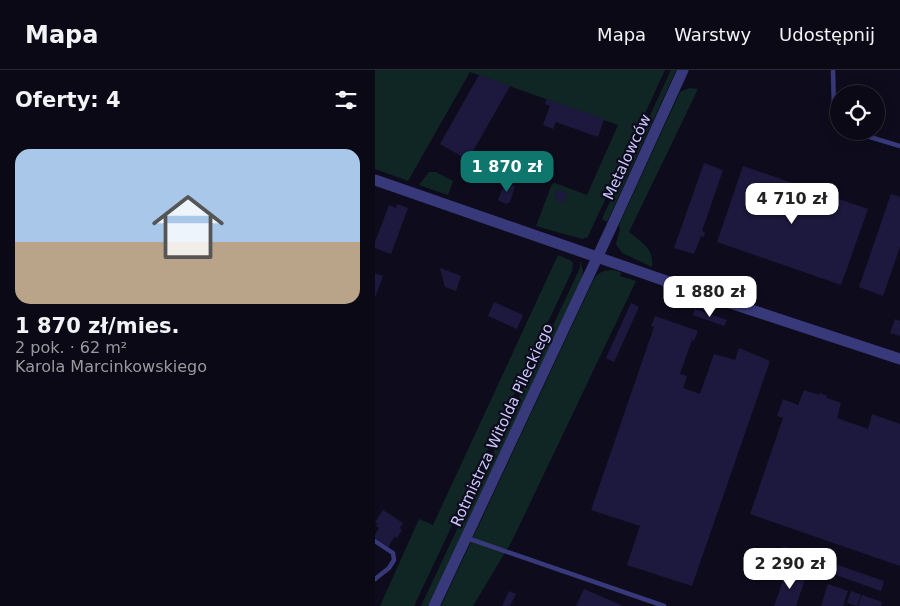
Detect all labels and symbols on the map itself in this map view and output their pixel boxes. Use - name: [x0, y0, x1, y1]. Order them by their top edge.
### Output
- street label: Metalowców: [599, 111, 655, 203]
- pin: 1 870 zł: [455, 150, 559, 193]
- pin: 4 710 zł: [740, 182, 844, 225]
- pin: 1 880 zł: [658, 276, 762, 318]
- street label: Rotmistrza Witolda Pileckiego: [447, 321, 557, 529]
- pin: 2 290 zł: [738, 548, 842, 590]

